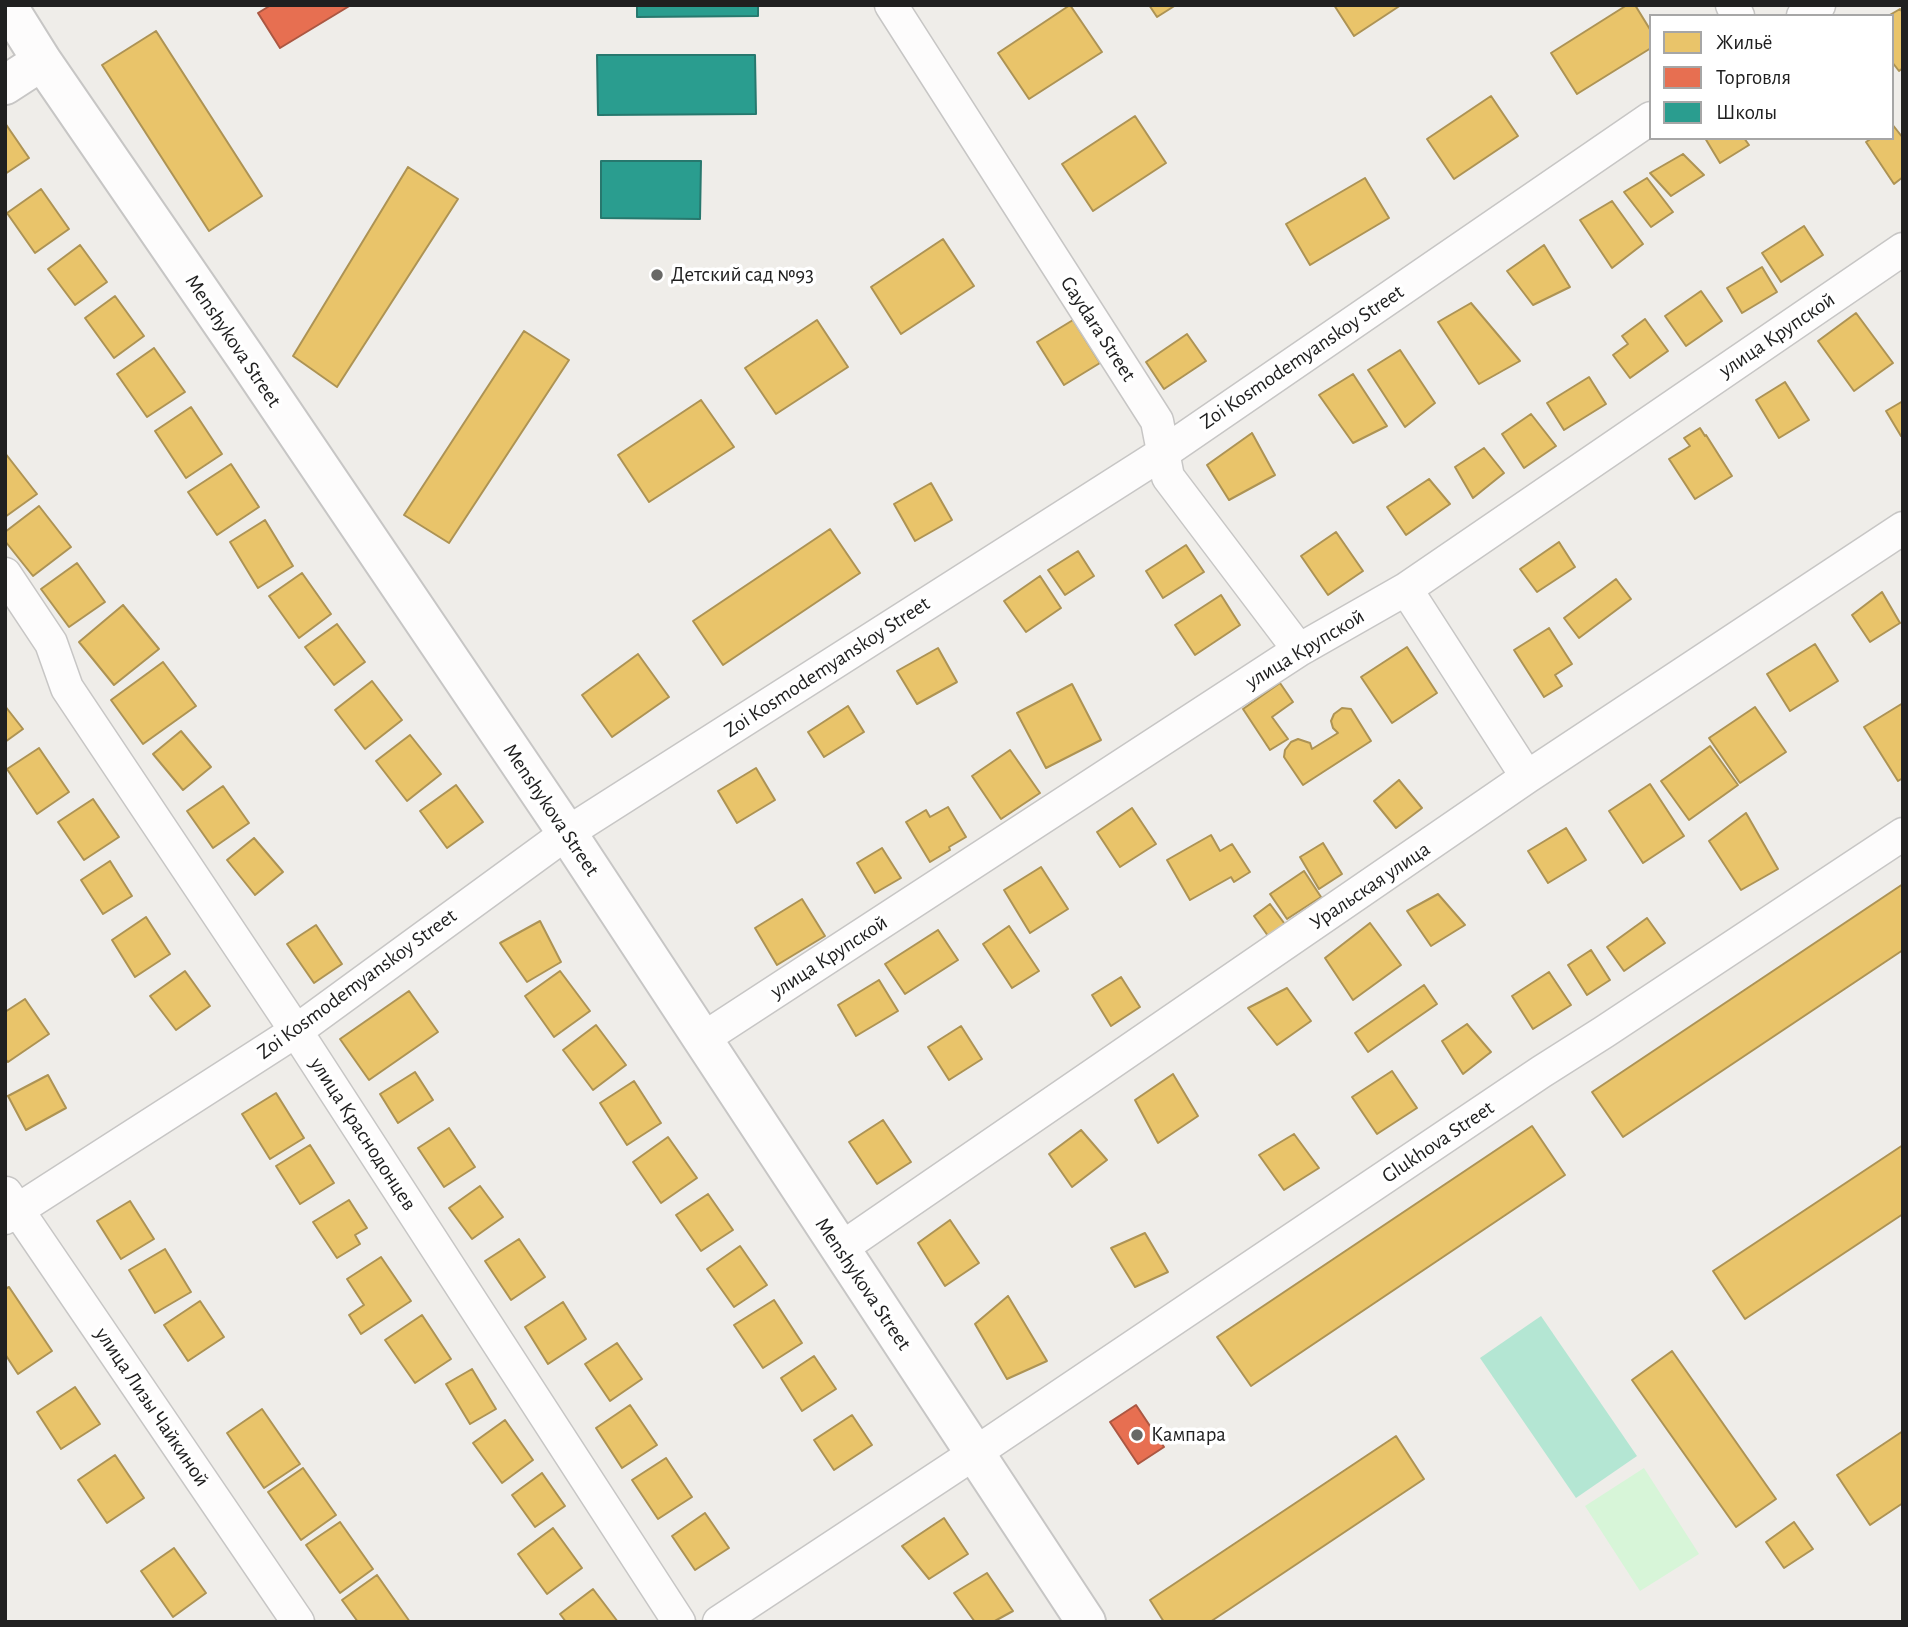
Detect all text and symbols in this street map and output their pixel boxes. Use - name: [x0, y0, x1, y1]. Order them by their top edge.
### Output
- legend: [1649, 14, 1894, 140]
- text: Жильё: [1716, 32, 1772, 53]
- text: Торговля: [1716, 67, 1791, 88]
- text: Школы: [1716, 102, 1777, 123]
- place label: Детский сад №93: [671, 262, 814, 288]
- marker: Детский сад №93: [649, 267, 665, 283]
- street label: Menshykova Street: [179, 270, 287, 412]
- street label: Gaydara Street: [1055, 272, 1141, 386]
- street label: Zoi Kosmodemyanskoy Street: [1195, 279, 1409, 435]
- street label: улица Крупской: [1714, 287, 1840, 383]
- street label: Zoi Kosmodemyanskoy Street: [719, 591, 935, 743]
- street label: улица Крупской: [1241, 604, 1369, 694]
- street label: Menshykova Street: [497, 739, 605, 881]
- street label: Уральская улица: [1305, 837, 1435, 935]
- street label: Zoi Kosmodemyanskoy Street: [252, 903, 462, 1065]
- street label: улица Крупской: [766, 910, 892, 1004]
- street label: улица Краснодонцев: [304, 1053, 422, 1215]
- street label: Glukhova Street: [1377, 1095, 1499, 1189]
- street label: Menshykova Street: [809, 1213, 917, 1355]
- street label: улица Лизы Чайкиной: [89, 1323, 215, 1491]
- place label: Кампара: [1151, 1422, 1226, 1448]
- marker: Кампара: [1129, 1427, 1145, 1443]

